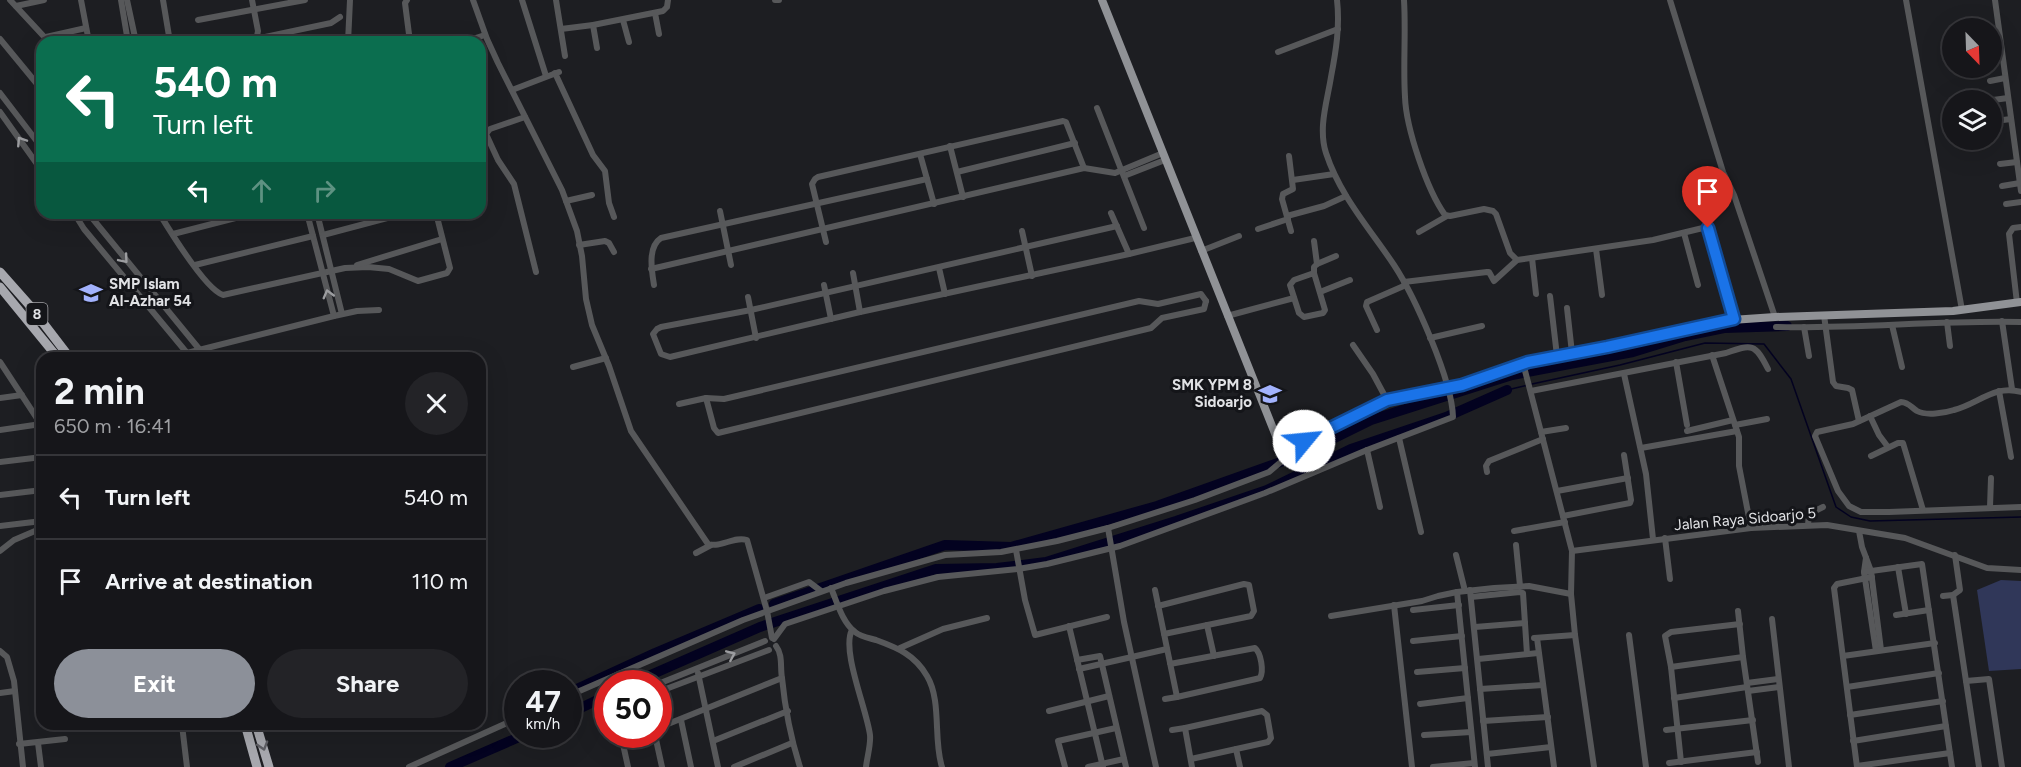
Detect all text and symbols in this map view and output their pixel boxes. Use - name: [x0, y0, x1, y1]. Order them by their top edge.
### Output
- north arrow: [1942, 18, 2002, 78]
- map controls: [1942, 18, 2002, 150]
- text: 540 m: [153, 57, 278, 108]
- icon: left: [54, 60, 132, 138]
- button: layers: [1942, 90, 2002, 150]
- text: Turn left: [153, 108, 253, 141]
- one-way arrow: [18, 137, 29, 148]
- pin: [1682, 166, 1733, 228]
- icon: left: [182, 174, 215, 207]
- icon: ahead: [245, 174, 278, 207]
- icon: right: [308, 174, 341, 207]
- icon: arrive: [1691, 175, 1724, 208]
- one-way arrow: [116, 252, 127, 263]
- place label: SMP Islam Al-Azhar 54: [109, 275, 192, 310]
- school or university icon: SMP Islam Al-Azhar 54: [78, 280, 104, 306]
- one-way arrow: [323, 289, 336, 299]
- road number: 8: [26, 303, 48, 325]
- text: 2 min: [54, 370, 145, 413]
- button: close: [405, 372, 468, 435]
- place label: SMK YPM 8 Sidoarjo: [1172, 376, 1252, 411]
- school or university icon: SMK YPM 8 Sidoarjo: [1257, 381, 1283, 407]
- position arrow: [1272, 409, 1336, 473]
- text: 650 m · 16:41: [54, 414, 172, 438]
- icon: left: [54, 481, 87, 514]
- text: Turn left: [105, 484, 191, 511]
- text: 540 m: [403, 484, 468, 511]
- street label: Jalan Raya Sidoarjo 5: [1673, 504, 1817, 534]
- icon: arrive: [54, 565, 87, 598]
- text: Arrive at destination: [105, 568, 313, 595]
- text: 110 m: [412, 568, 468, 595]
- button: Exit: [54, 649, 255, 718]
- button: Share: [267, 649, 468, 718]
- one-way arrow: [725, 651, 736, 663]
- speed limit sign: 50: [594, 670, 672, 748]
- text: 47: [525, 683, 561, 720]
- text: km/h: [526, 715, 560, 733]
- one-way arrow: [256, 740, 268, 751]

